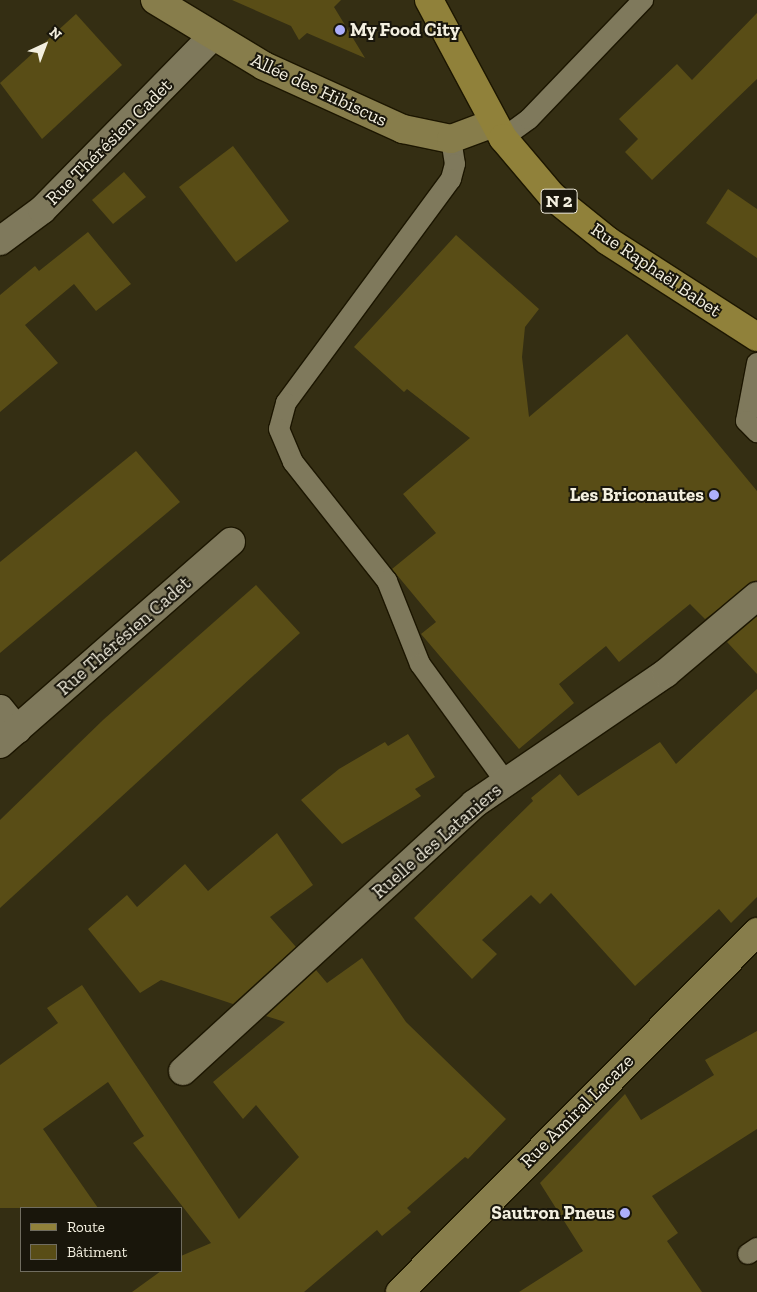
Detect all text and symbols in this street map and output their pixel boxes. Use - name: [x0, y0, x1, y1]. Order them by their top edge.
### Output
- place label: My Food City: [350, 19, 460, 41]
- north arrow: [20, 20, 70, 70]
- text: N: [46, 24, 65, 44]
- marker: My Food City: [334, 24, 346, 36]
- street label: Allée des Hibiscus: [247, 48, 391, 132]
- street label: Rue Thérésien Cadet: [41, 74, 177, 210]
- road number: N 2: [540, 186, 578, 217]
- street label: Rue Raphaël Babet: [587, 218, 725, 322]
- place label: Les Briconautes: [570, 484, 704, 506]
- marker: Les Briconautes: [708, 489, 720, 501]
- street label: Rue Thérésien Cadet: [53, 572, 195, 700]
- street label: Ruelle des Lataniers: [368, 779, 506, 903]
- street label: Rue Amiral Lacaze: [515, 1049, 639, 1173]
- place label: Sautron Pneus: [491, 1202, 615, 1224]
- legend: [20, 1207, 182, 1272]
- marker: Sautron Pneus: [619, 1207, 631, 1219]
- text: Route: [67, 1218, 105, 1236]
- text: Bâtiment: [67, 1243, 127, 1261]

